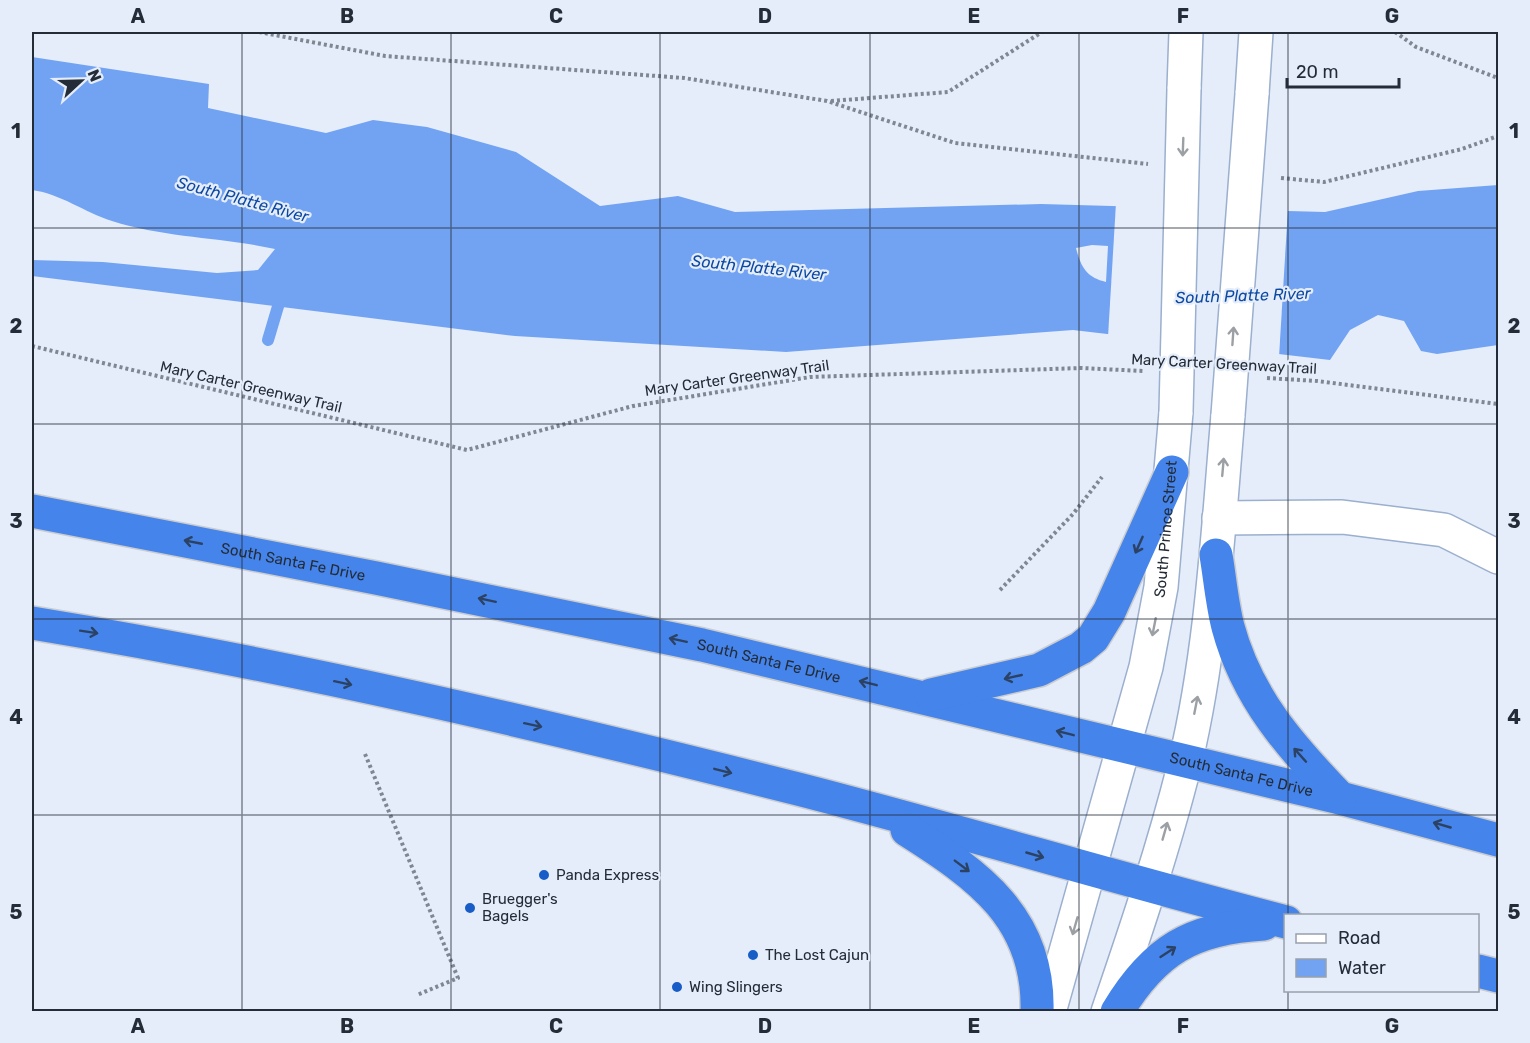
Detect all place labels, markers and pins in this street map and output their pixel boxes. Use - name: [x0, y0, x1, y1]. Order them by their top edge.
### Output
- place label: Panda Express: [556, 866, 659, 884]
- marker: Panda Express: [537, 868, 551, 882]
- place label: Bruegger's Bagels: [482, 890, 558, 925]
- marker: Bruegger's Bagels: [463, 901, 477, 915]
- place label: The Lost Cajun: [765, 946, 869, 964]
- marker: The Lost Cajun: [746, 948, 760, 962]
- place label: Wing Slingers: [689, 978, 783, 996]
- marker: Wing Slingers: [670, 980, 684, 994]

